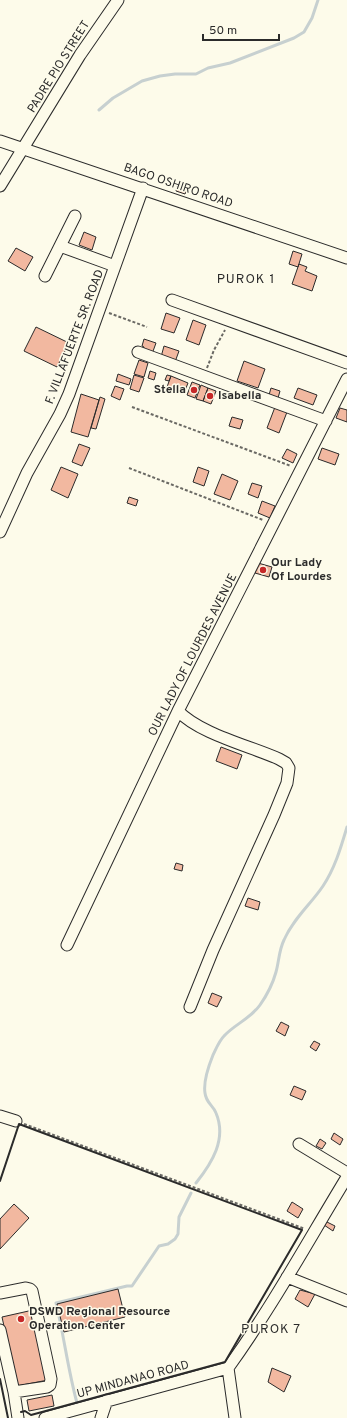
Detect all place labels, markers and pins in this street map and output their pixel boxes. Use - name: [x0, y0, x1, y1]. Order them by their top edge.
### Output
- place label: Stella: [154, 382, 186, 398]
- marker: Stella: [189, 385, 199, 395]
- place label: Isabella: [218, 388, 261, 404]
- marker: Isabella: [205, 391, 215, 401]
- place label: Our Lady Of Lourdes: [271, 555, 332, 585]
- marker: Our Lady Of Lourdes: [258, 565, 268, 575]
- place label: DSWD Regional Resource Operation Center: [29, 1304, 171, 1334]
- marker: DSWD Regional Resource Operation Center: [16, 1314, 26, 1324]

